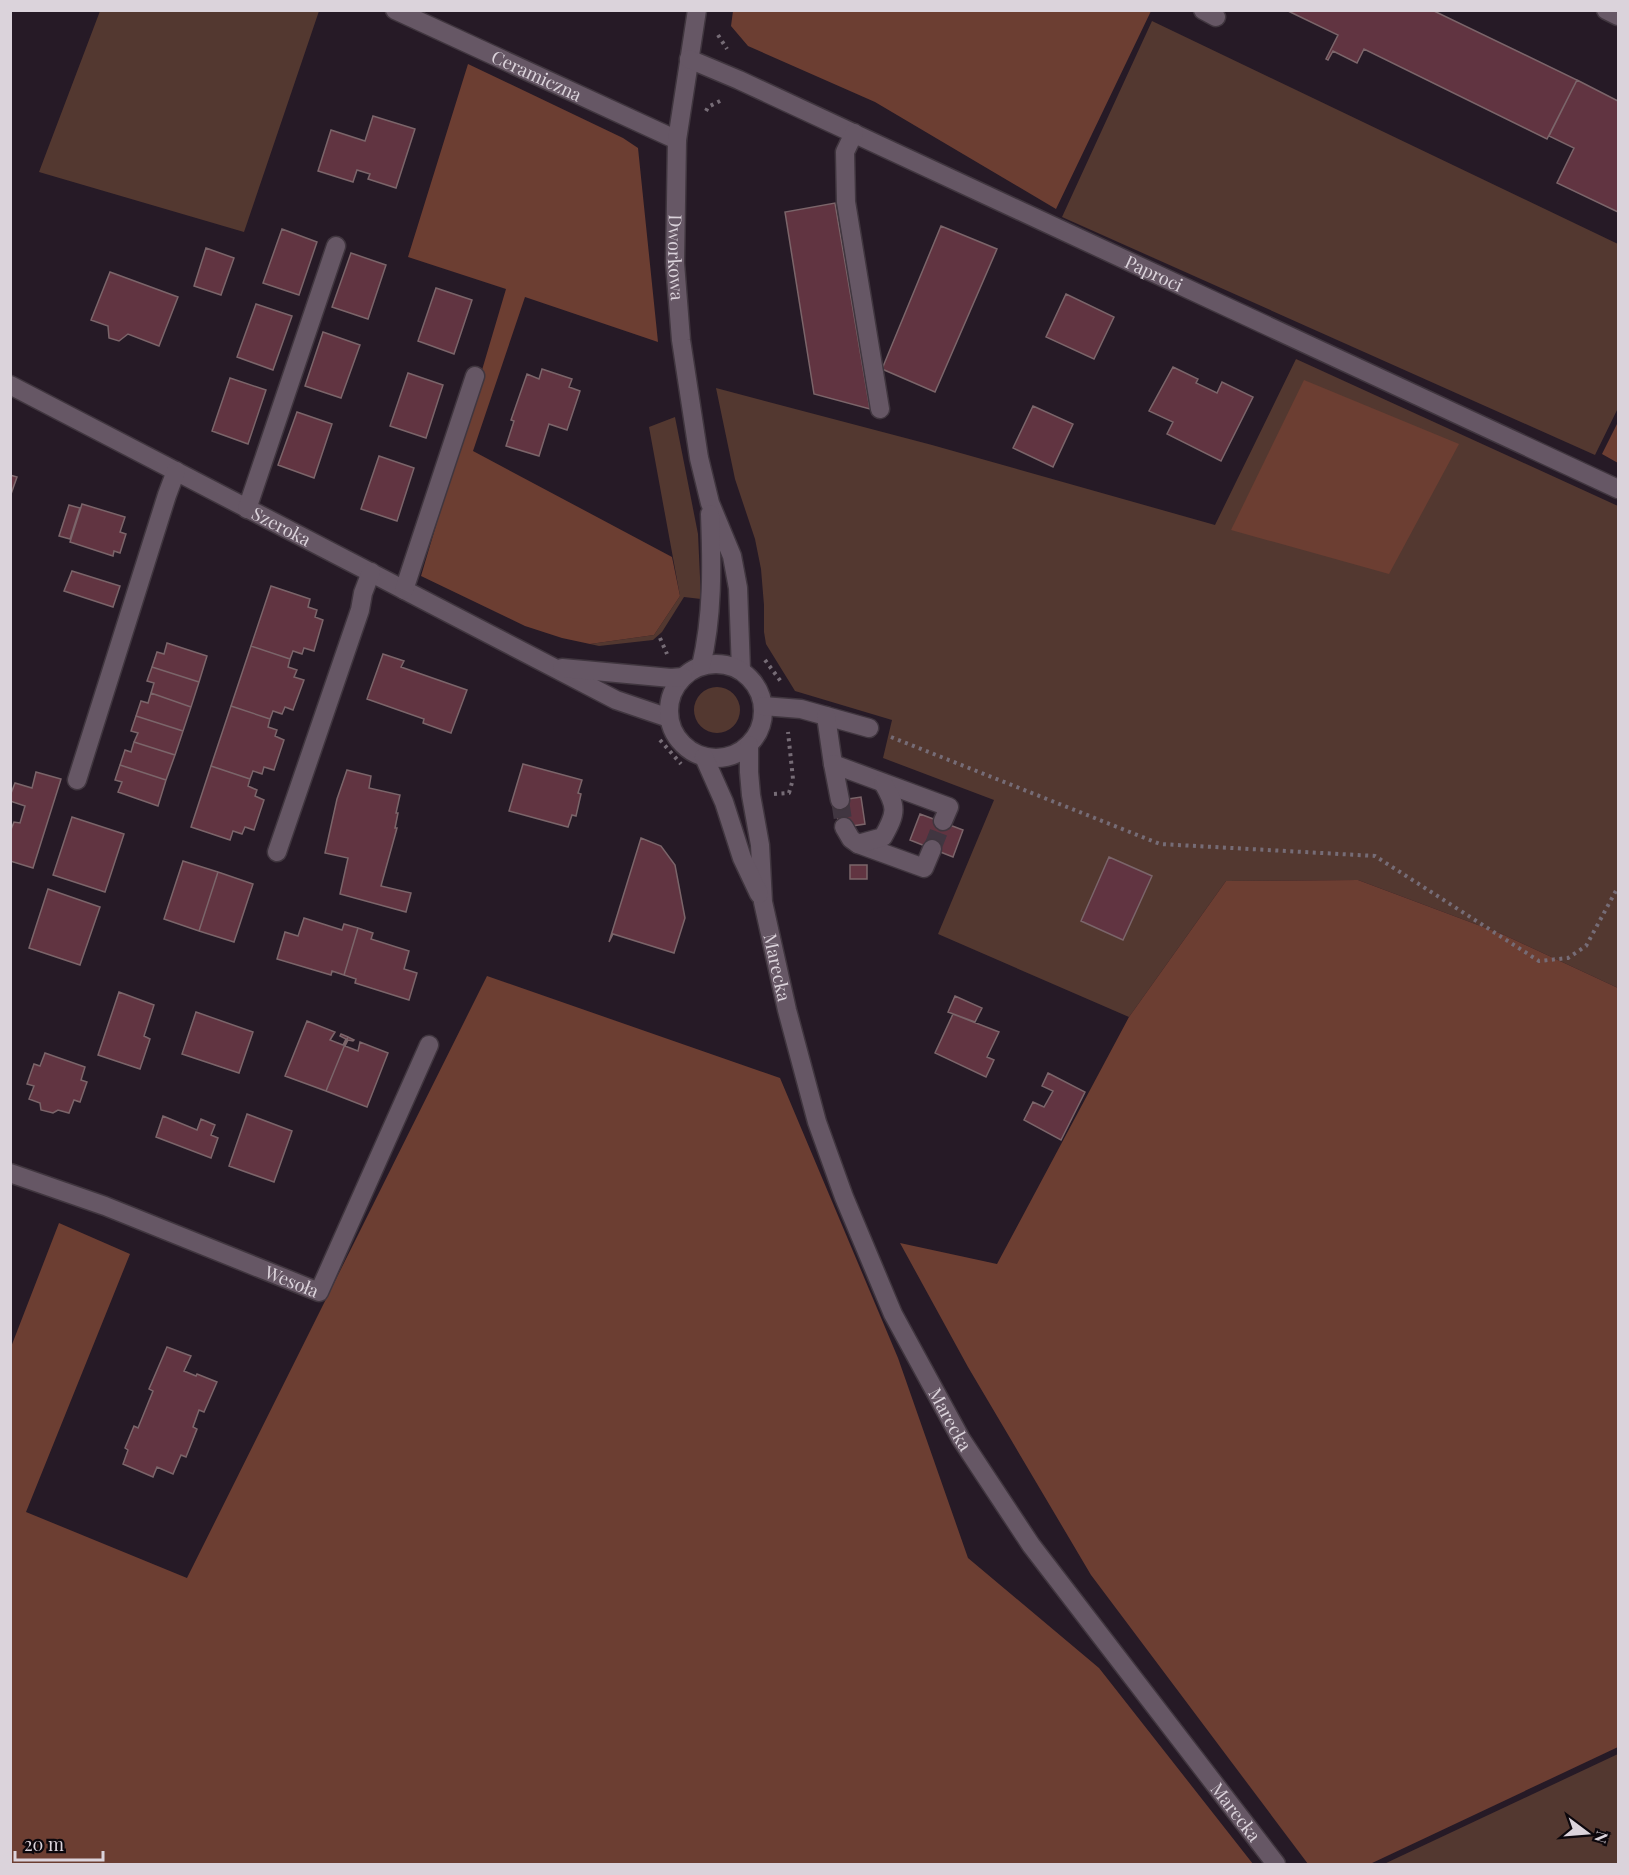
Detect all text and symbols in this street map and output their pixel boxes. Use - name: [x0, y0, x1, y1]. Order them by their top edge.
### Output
- street label: Ceramiczna: [488, 44, 586, 106]
- street label: Dworkowa: [663, 214, 690, 301]
- street label: Paproci: [1121, 249, 1187, 297]
- street label: Szeroka: [248, 501, 315, 551]
- street label: Marecka: [758, 931, 797, 1004]
- street label: Wesoła: [261, 1259, 322, 1303]
- street label: Marecka: [923, 1383, 978, 1456]
- street label: Marecka: [1206, 1777, 1266, 1847]
- north arrow: [1557, 1803, 1617, 1863]
- scale bar: [15, 1824, 104, 1862]
- text: N: [1590, 1829, 1614, 1846]
- text: 20 m: [24, 1832, 64, 1856]

